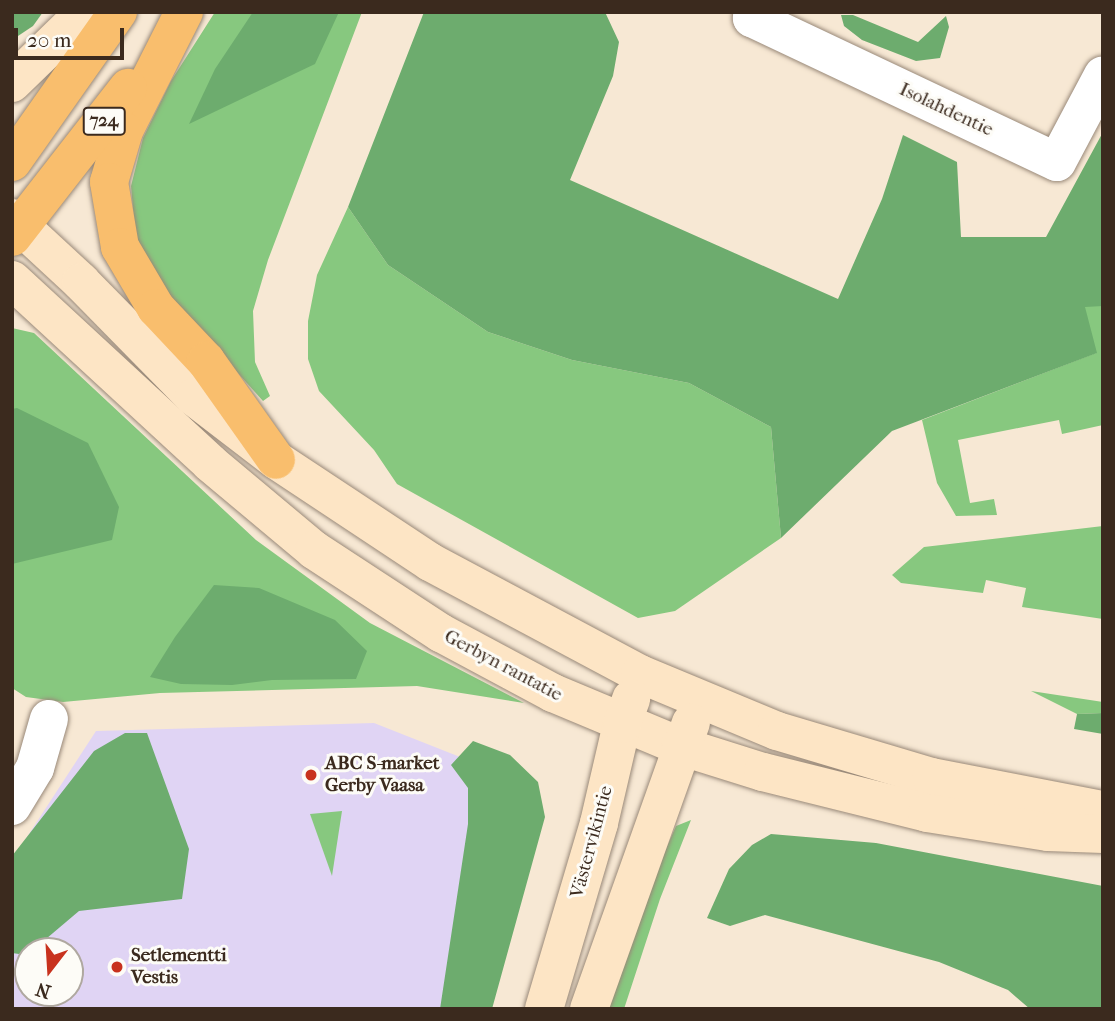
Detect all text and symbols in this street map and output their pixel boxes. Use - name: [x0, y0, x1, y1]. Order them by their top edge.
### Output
- scale bar: [18, 14, 128, 58]
- text: 20 m: [27, 28, 71, 52]
- street label: Isolahdentie: [895, 78, 997, 142]
- road number: 724: [81, 106, 127, 136]
- street label: Gerbyn rantatie: [440, 625, 566, 707]
- place label: ABC S-market Gerby Vaasa: [325, 753, 439, 797]
- marker: ABC S-market Gerby Vaasa: [303, 767, 319, 783]
- street label: Västervikintie: [566, 783, 618, 901]
- north arrow: [14, 937, 84, 1007]
- place label: Setlementti Vestis: [131, 945, 227, 989]
- marker: Setlementti Vestis: [109, 959, 125, 975]
- text: N: [33, 978, 54, 1003]

